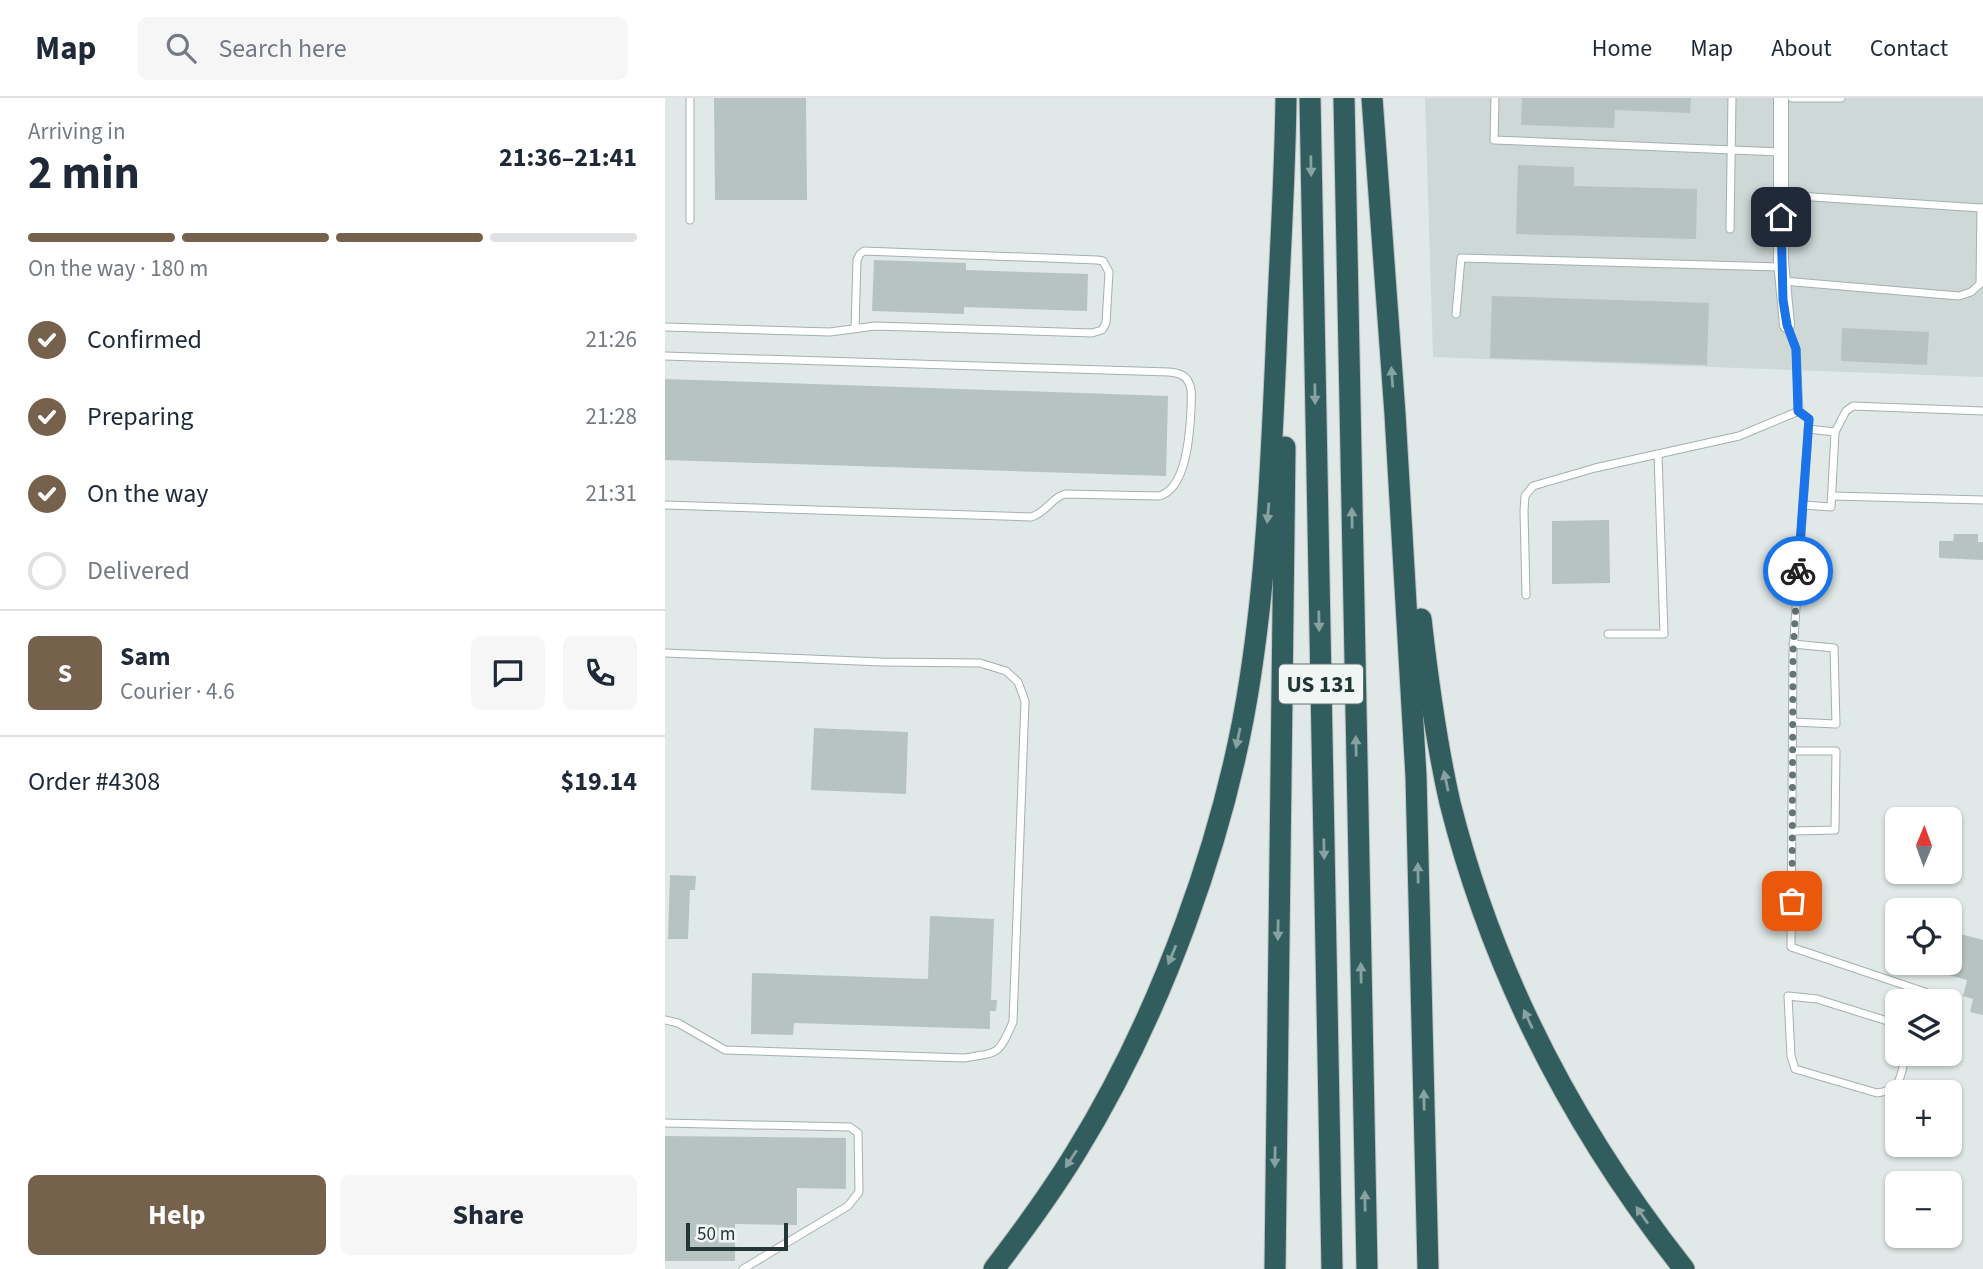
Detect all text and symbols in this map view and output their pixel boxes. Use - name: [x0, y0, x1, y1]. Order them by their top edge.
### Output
- search box: [138, 17, 628, 80]
- text: Map: [35, 25, 96, 72]
- icon: search: [162, 29, 200, 67]
- text: Search here: [218, 30, 347, 67]
- text: Home: [1592, 31, 1652, 66]
- text: Map: [1690, 31, 1733, 66]
- text: About: [1771, 31, 1832, 66]
- text: Contact: [1870, 31, 1948, 66]
- text: Arriving in: [28, 115, 126, 148]
- text: 21:36–21:41: [499, 139, 637, 176]
- text: 2 min: [28, 141, 140, 206]
- one-way arrow: [1305, 155, 1317, 177]
- pin: [1751, 187, 1811, 247]
- icon: home: [1762, 198, 1800, 236]
- text: On the way · 180 m: [28, 252, 208, 285]
- icon: check: [28, 321, 66, 359]
- text: Confirmed: [87, 321, 202, 358]
- text: 21:26: [586, 323, 637, 356]
- one-way arrow: [1386, 366, 1397, 388]
- one-way arrow: [1309, 383, 1321, 405]
- icon: check: [28, 398, 66, 436]
- text: Preparing: [87, 398, 193, 435]
- text: 21:28: [586, 400, 637, 433]
- icon: check: [28, 475, 66, 513]
- text: On the way: [87, 475, 208, 512]
- text: 21:31: [586, 477, 637, 510]
- one-way arrow: [1262, 502, 1273, 524]
- one-way arrow: [1346, 507, 1358, 529]
- courier: [1763, 536, 1833, 606]
- text: Delivered: [87, 552, 190, 589]
- icon: bike: [1779, 552, 1817, 590]
- one-way arrow: [1314, 610, 1325, 632]
- button: chat: [471, 636, 545, 710]
- button: phone: [563, 636, 637, 710]
- text: Sam: [120, 638, 170, 675]
- text: S: [58, 655, 72, 692]
- road number: US 131: [1279, 664, 1363, 704]
- text: Courier · 4.6: [120, 675, 235, 708]
- one-way arrow: [1233, 727, 1244, 749]
- one-way arrow: [1351, 735, 1362, 757]
- text: Order #4308: [28, 763, 160, 800]
- text: $19.14: [561, 763, 637, 800]
- one-way arrow: [1440, 770, 1451, 792]
- north arrow: [1885, 807, 1962, 884]
- map controls: [1885, 807, 1962, 1248]
- one-way arrow: [1318, 838, 1330, 860]
- one-way arrow: [1412, 862, 1424, 884]
- pin: [1762, 871, 1822, 931]
- icon: bag: [1773, 882, 1811, 920]
- button: locate: [1885, 898, 1962, 975]
- one-way arrow: [1272, 919, 1284, 941]
- one-way arrow: [1167, 945, 1178, 966]
- one-way arrow: [1355, 962, 1367, 984]
- button: layers: [1885, 989, 1962, 1066]
- one-way arrow: [1522, 1009, 1533, 1029]
- button: +: [1885, 1080, 1962, 1157]
- one-way arrow: [1418, 1089, 1429, 1111]
- one-way arrow: [1270, 1146, 1281, 1168]
- one-way arrow: [1065, 1149, 1078, 1169]
- button: −: [1885, 1171, 1962, 1248]
- button: Help: [28, 1175, 326, 1255]
- button: Share: [340, 1175, 637, 1255]
- one-way arrow: [1360, 1190, 1371, 1212]
- one-way arrow: [1635, 1206, 1649, 1224]
- scale bar: [686, 1220, 787, 1252]
- text: 50 m: [697, 1221, 735, 1248]

